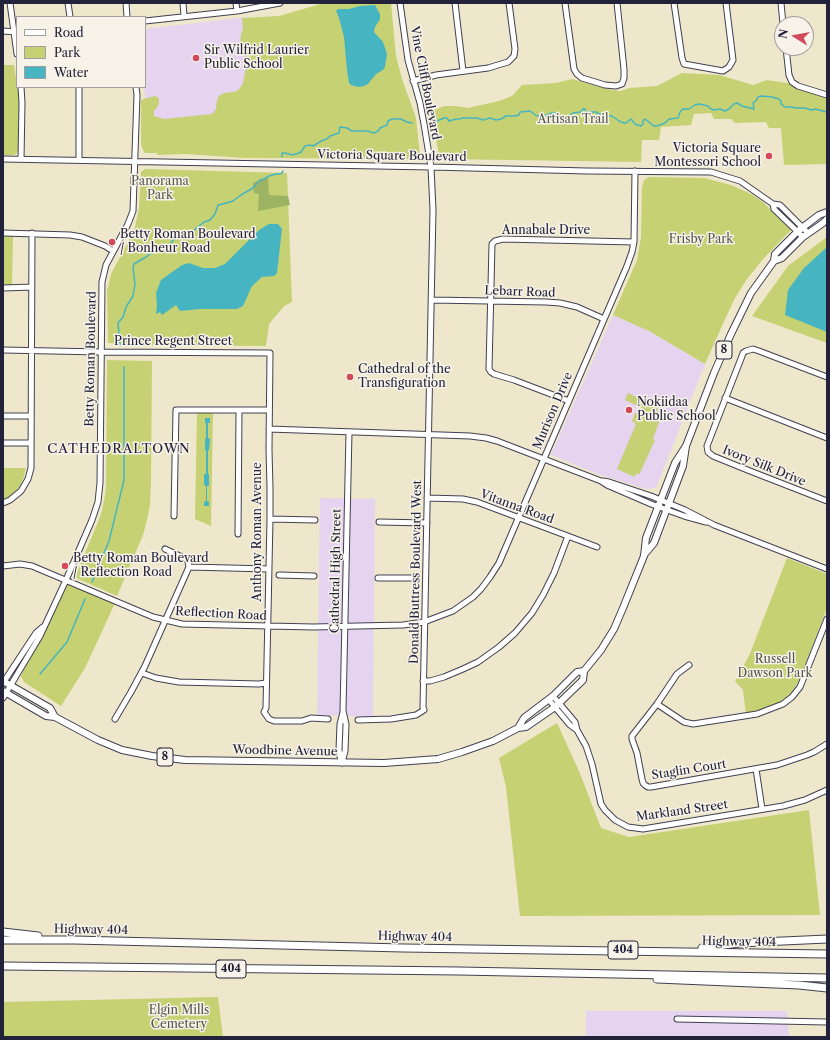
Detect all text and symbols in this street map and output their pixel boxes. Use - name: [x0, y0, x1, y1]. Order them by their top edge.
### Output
- legend: [16, 16, 146, 88]
- north arrow: [774, 16, 814, 56]
- text: Road: [54, 25, 84, 40]
- street label: Vine Cliff Boulevard: [407, 25, 443, 141]
- text: N: [775, 28, 791, 40]
- place label: Sir Wilfrid Laurier Public School: [204, 44, 309, 72]
- text: Park: [54, 45, 80, 60]
- marker: Sir Wilfrid Laurier Public School: [191, 53, 201, 63]
- text: Water: [54, 65, 88, 80]
- park label: Artisan Trail: [538, 113, 608, 127]
- place label: Victoria Square Montessori School: [654, 142, 761, 170]
- street label: Victoria Square Boulevard: [317, 147, 467, 165]
- marker: Victoria Square Montessori School: [764, 151, 774, 161]
- park label: Panorama Park: [131, 175, 189, 203]
- street label: Annabale Drive: [502, 224, 590, 238]
- place label: Betty Roman Boulevard / Bonheur Road: [120, 228, 256, 256]
- park label: Frisby Park: [669, 233, 733, 247]
- marker: Betty Roman Boulevard / Bonheur Road: [107, 237, 117, 247]
- street label: Lebarr Road: [484, 284, 556, 300]
- street label: Betty Roman Boulevard: [83, 291, 99, 427]
- street label: Prince Regent Street: [114, 335, 232, 349]
- road number: 8: [716, 341, 732, 359]
- place label: Cathedral of the Transfiguration: [358, 363, 451, 391]
- street label: Murison Drive: [530, 370, 576, 452]
- marker: Cathedral of the Transfiguration: [345, 372, 355, 382]
- place label: Nokiidaa Public School: [637, 396, 716, 424]
- marker: Nokiidaa Public School: [624, 405, 634, 415]
- district label: CATHEDRALTOWN: [47, 441, 191, 457]
- street label: Ivory Silk Drive: [720, 443, 808, 489]
- street label: Anthony Roman Avenue: [251, 462, 265, 602]
- street label: Donald Buttress Boulevard West: [407, 480, 425, 664]
- street label: Vitanna Road: [478, 487, 556, 527]
- street label: Cathedral High Street: [328, 509, 344, 633]
- place label: Betty Roman Boulevard / Reflection Road: [73, 552, 209, 580]
- marker: Betty Roman Boulevard / Reflection Road: [60, 561, 70, 571]
- street label: Reflection Road: [175, 604, 267, 624]
- park label: Russell Dawson Park: [738, 653, 812, 681]
- street label: Woodbine Avenue: [232, 743, 338, 759]
- road number: 8: [157, 748, 173, 766]
- street label: Staglin Court: [651, 757, 727, 783]
- street label: Markland Street: [635, 797, 729, 825]
- street label: Highway 404: [54, 922, 128, 938]
- street label: Highway 404: [378, 929, 452, 945]
- street label: Highway 404: [702, 934, 776, 950]
- road number: 404: [608, 941, 638, 959]
- road number: 404: [216, 960, 246, 978]
- park label: Elgin Mills Cemetery: [149, 1004, 209, 1032]

